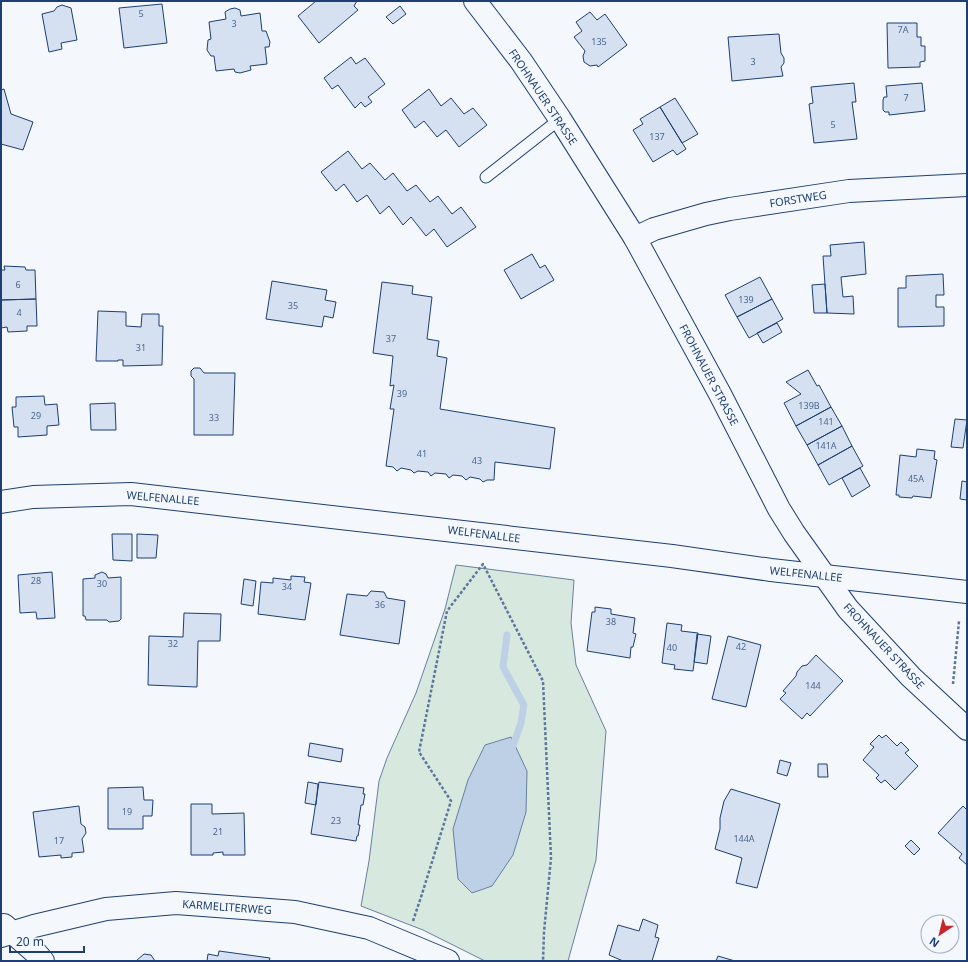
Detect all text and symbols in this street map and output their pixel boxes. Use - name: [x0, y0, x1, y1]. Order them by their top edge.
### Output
- house number: 5: [138, 7, 144, 20]
- house number: 3: [231, 17, 237, 30]
- house number: 7A: [898, 23, 909, 36]
- house number: 135: [591, 35, 607, 48]
- street label: FROHNAUER STRASSE: [506, 46, 581, 148]
- house number: 3: [750, 55, 756, 68]
- house number: 7: [903, 91, 909, 104]
- house number: 5: [830, 118, 836, 131]
- house number: 137: [649, 130, 665, 143]
- street label: FORSTWEG: [768, 187, 828, 210]
- house number: 6: [15, 278, 21, 291]
- house number: 139: [738, 293, 754, 306]
- house number: 35: [288, 299, 298, 312]
- house number: 4: [16, 306, 22, 319]
- street label: FROHNAUER STRASSE: [676, 321, 743, 428]
- house number: 37: [386, 332, 396, 345]
- house number: 31: [136, 341, 146, 354]
- house number: 39: [397, 387, 407, 400]
- house number: 139B: [798, 399, 820, 412]
- house number: 29: [31, 409, 41, 422]
- house number: 33: [209, 411, 219, 424]
- house number: 141: [818, 415, 834, 428]
- house number: 141A: [815, 439, 837, 452]
- house number: 41: [417, 447, 427, 460]
- house number: 43: [472, 454, 482, 467]
- house number: 45A: [908, 472, 924, 485]
- street label: WELFENALLEE: [126, 487, 200, 508]
- street label: WELFENALLEE: [447, 522, 521, 545]
- street label: WELFENALLEE: [769, 562, 843, 585]
- house number: 28: [31, 574, 41, 587]
- house number: 30: [97, 577, 107, 590]
- house number: 34: [282, 580, 292, 593]
- house number: 36: [375, 598, 385, 611]
- street label: FROHNAUER STRASSE: [840, 599, 928, 692]
- house number: 38: [606, 615, 616, 628]
- house number: 32: [168, 637, 178, 650]
- house number: 42: [736, 640, 746, 653]
- house number: 40: [667, 641, 677, 654]
- house number: 144: [805, 679, 821, 692]
- house number: 19: [122, 805, 132, 818]
- house number: 23: [331, 814, 341, 827]
- house number: 21: [213, 825, 223, 838]
- house number: 144A: [733, 832, 755, 845]
- house number: 17: [54, 834, 64, 847]
- street label: KARMELITERWEG: [182, 896, 272, 917]
- north arrow: [920, 914, 960, 954]
- scale bar: [10, 928, 84, 954]
- text: 20 m: [16, 933, 44, 950]
- text: N: [926, 934, 942, 951]

